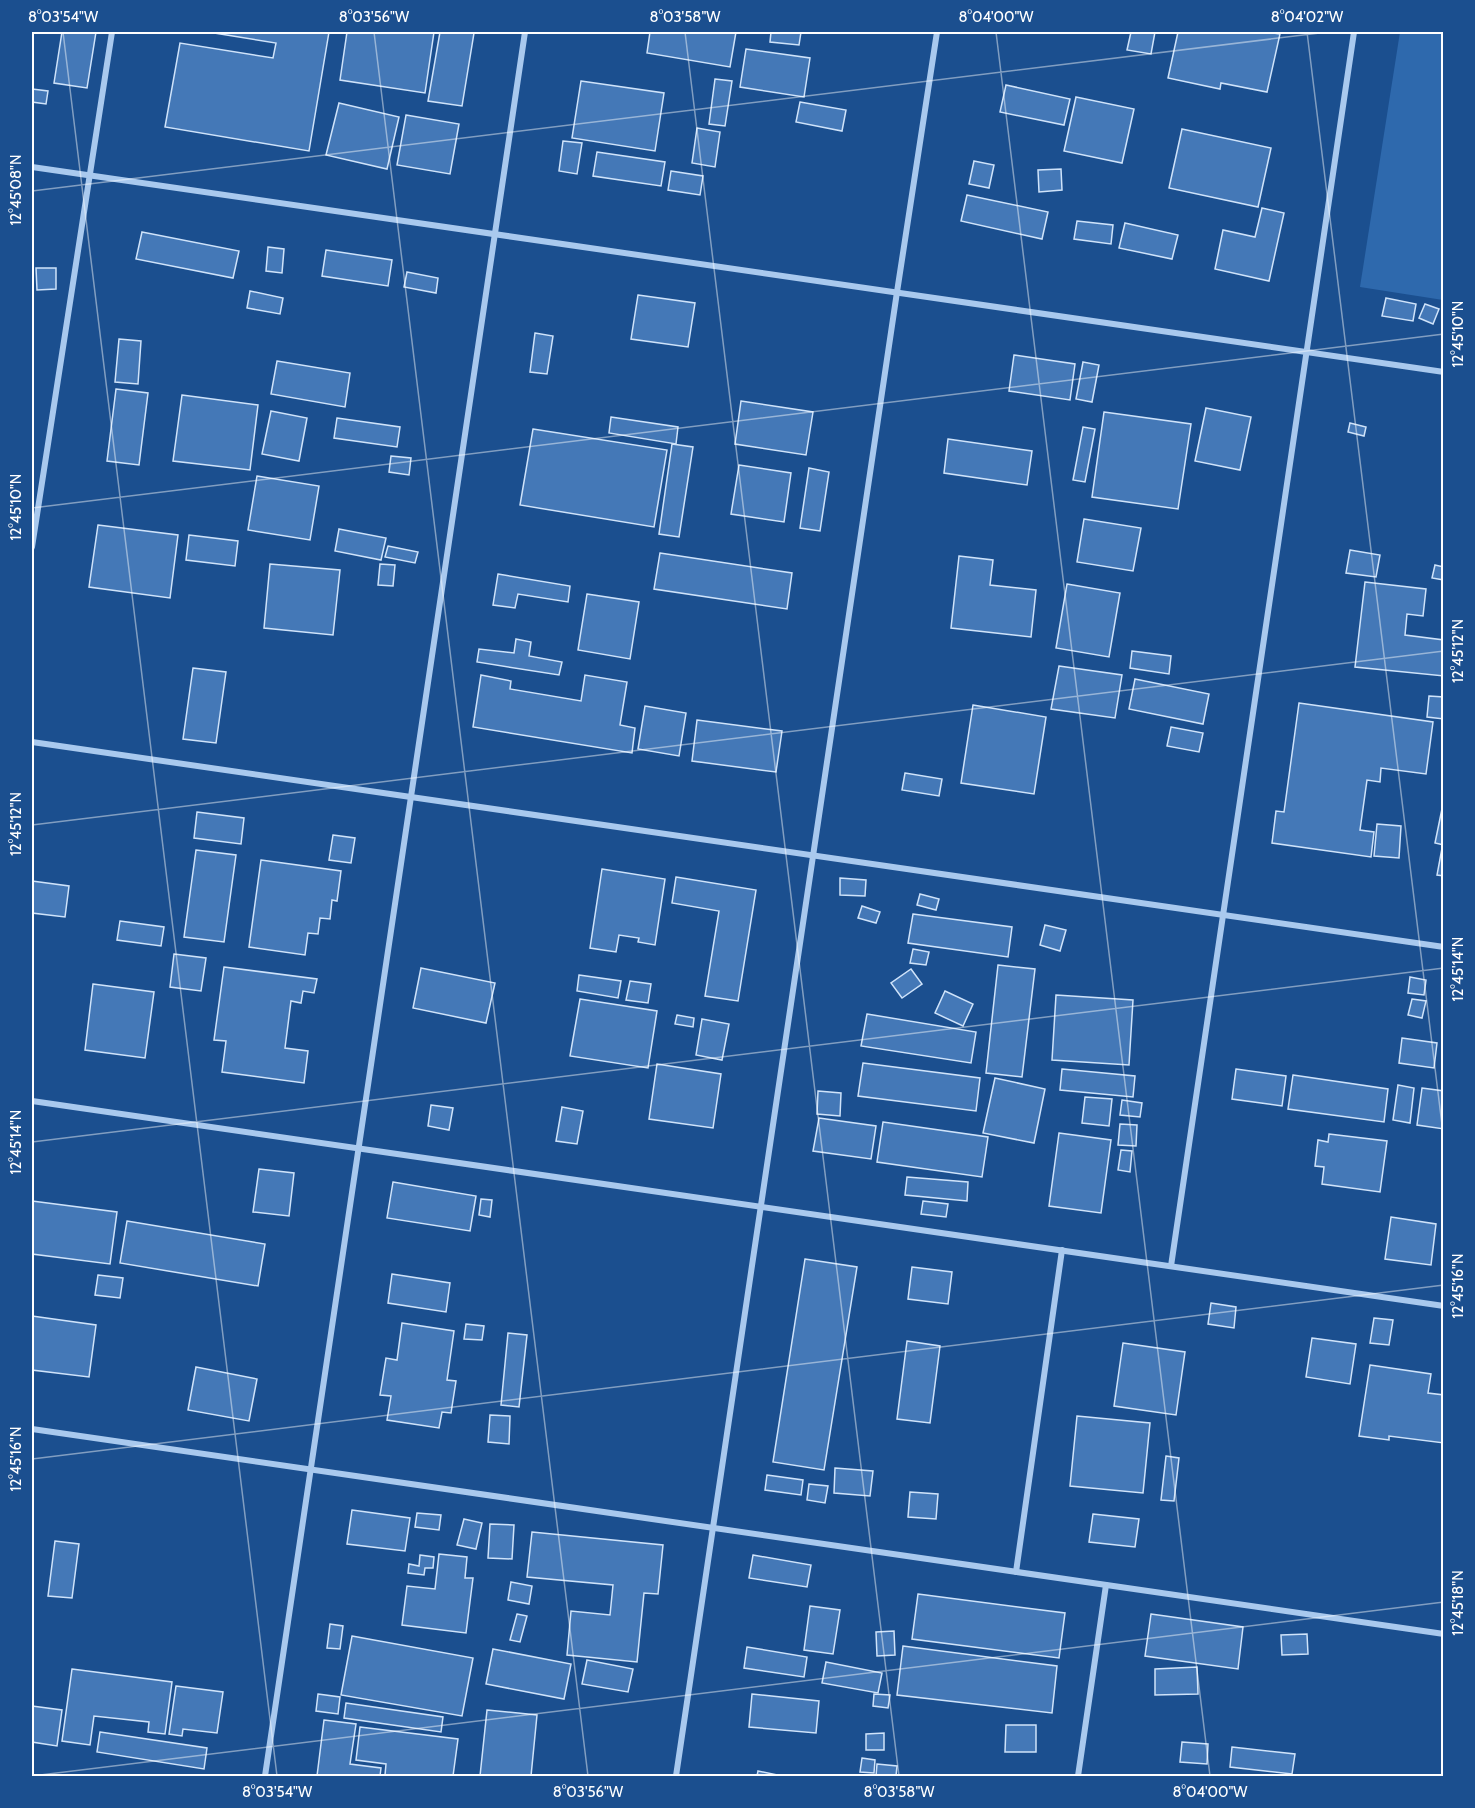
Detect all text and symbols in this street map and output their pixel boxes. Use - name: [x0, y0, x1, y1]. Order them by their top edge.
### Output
- text: 8°03'54"W: [28, 8, 99, 26]
- text: 8°03'56"W: [339, 8, 410, 26]
- text: 8°03'58"W: [650, 8, 721, 26]
- text: 8°04'00"W: [959, 8, 1034, 26]
- text: 8°04'02"W: [1271, 8, 1344, 26]
- text: 12°45'08"N: [7, 154, 25, 226]
- text: 12°45'10"N: [1449, 301, 1467, 367]
- text: 12°45'10"N: [7, 474, 25, 540]
- text: 12°45'12"N: [1449, 619, 1467, 683]
- text: 12°45'12"N: [7, 792, 25, 856]
- text: 12°45'14"N: [1449, 937, 1467, 1001]
- text: 12°45'14"N: [7, 1110, 25, 1174]
- text: 12°45'16"N: [1449, 1254, 1467, 1318]
- text: 12°45'16"N: [7, 1427, 25, 1491]
- text: 12°45'18"N: [1449, 1570, 1467, 1636]
- text: 8°03'54"W: [242, 1783, 313, 1801]
- text: 8°03'56"W: [553, 1783, 624, 1801]
- text: 8°03'58"W: [864, 1783, 935, 1801]
- text: 8°04'00"W: [1173, 1783, 1248, 1801]

